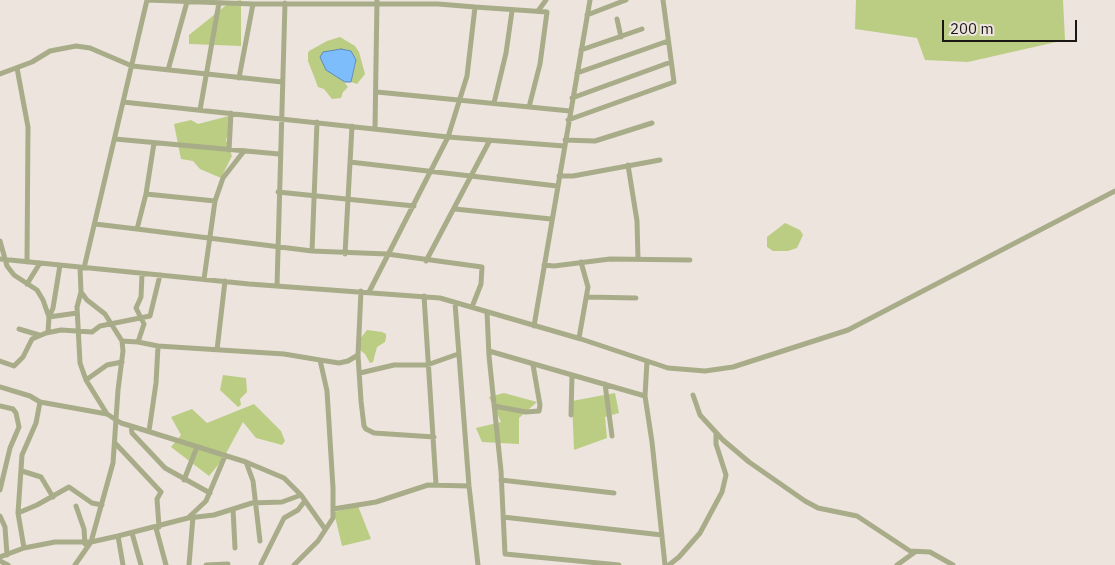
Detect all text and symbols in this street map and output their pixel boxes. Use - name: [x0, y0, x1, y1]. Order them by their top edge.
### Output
- scale bar: [945, 10, 1080, 42]
- text: 200 m: [950, 19, 994, 38]

